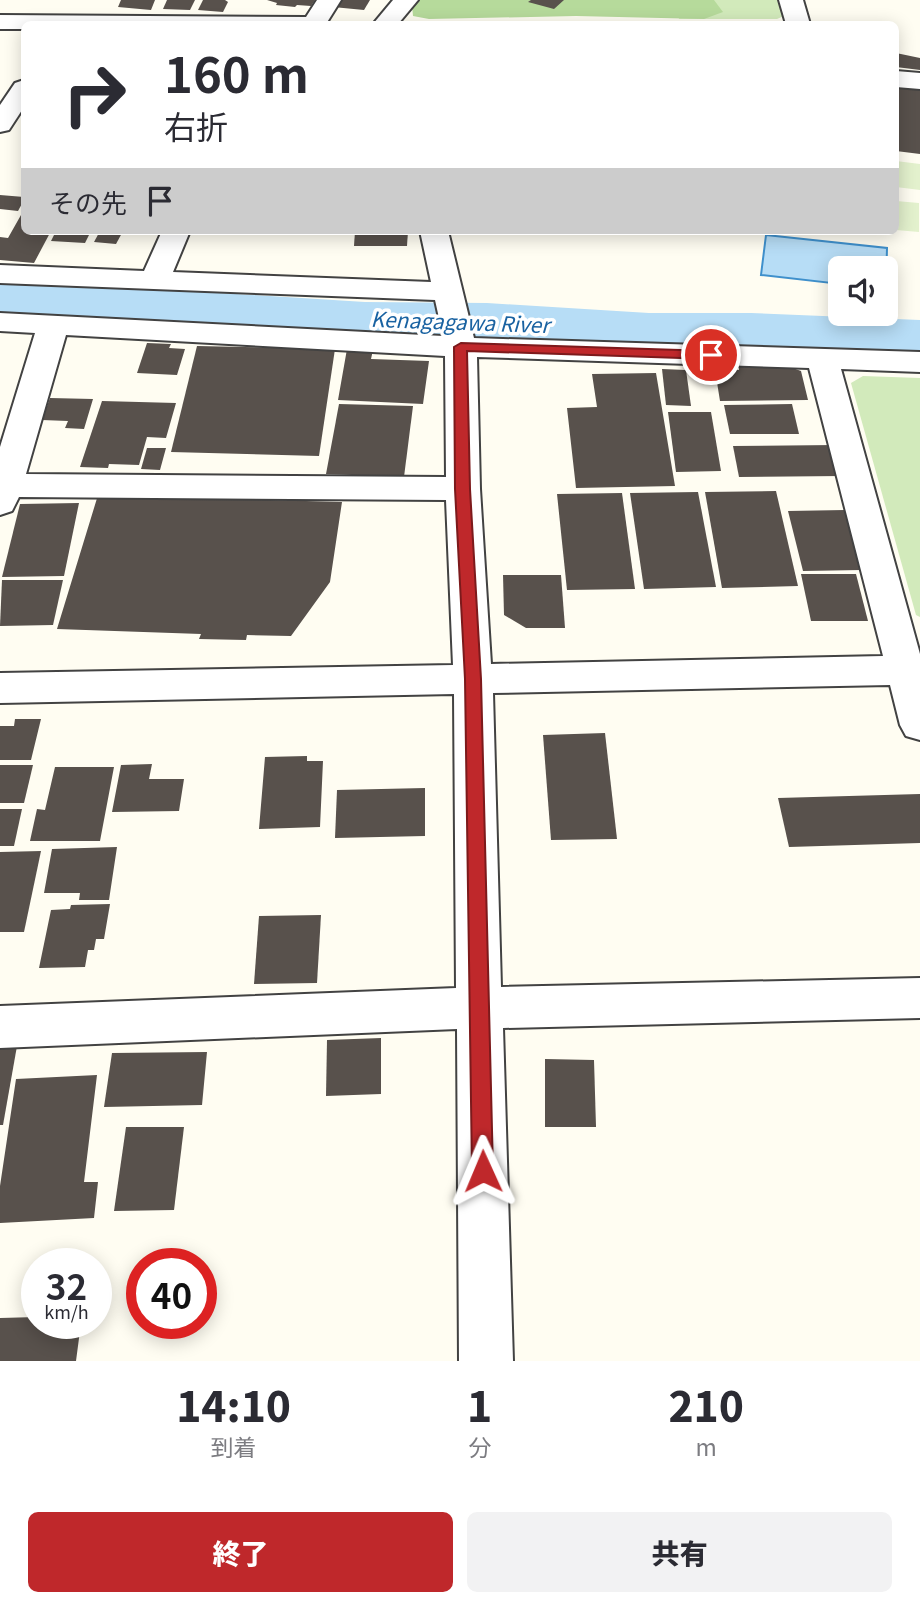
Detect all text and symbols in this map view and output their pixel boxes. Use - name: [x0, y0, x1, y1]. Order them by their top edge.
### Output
- text: 160 m: [164, 36, 309, 107]
- icon: right: [49, 49, 140, 140]
- text: 右折: [164, 102, 228, 148]
- icon: arrive: [141, 182, 179, 220]
- text: その先: [49, 183, 127, 220]
- map controls: [828, 256, 898, 326]
- button: sound: [828, 256, 898, 326]
- water label: Kenagagawa River: [370, 303, 554, 339]
- pin: [681, 325, 741, 385]
- icon: arrive: [692, 336, 730, 374]
- position arrow: [446, 1134, 520, 1208]
- speed limit sign: 40: [126, 1248, 217, 1339]
- text: 32: [46, 1259, 87, 1310]
- text: km/h: [44, 1298, 89, 1324]
- text: 14:10: [176, 1373, 291, 1434]
- text: 1: [467, 1373, 492, 1434]
- text: 210: [668, 1373, 744, 1434]
- text: 到着: [211, 1429, 257, 1463]
- text: 分: [468, 1429, 491, 1463]
- text: m: [695, 1429, 717, 1463]
- button: 終了: [28, 1512, 453, 1592]
- button: 共有: [467, 1512, 892, 1592]

